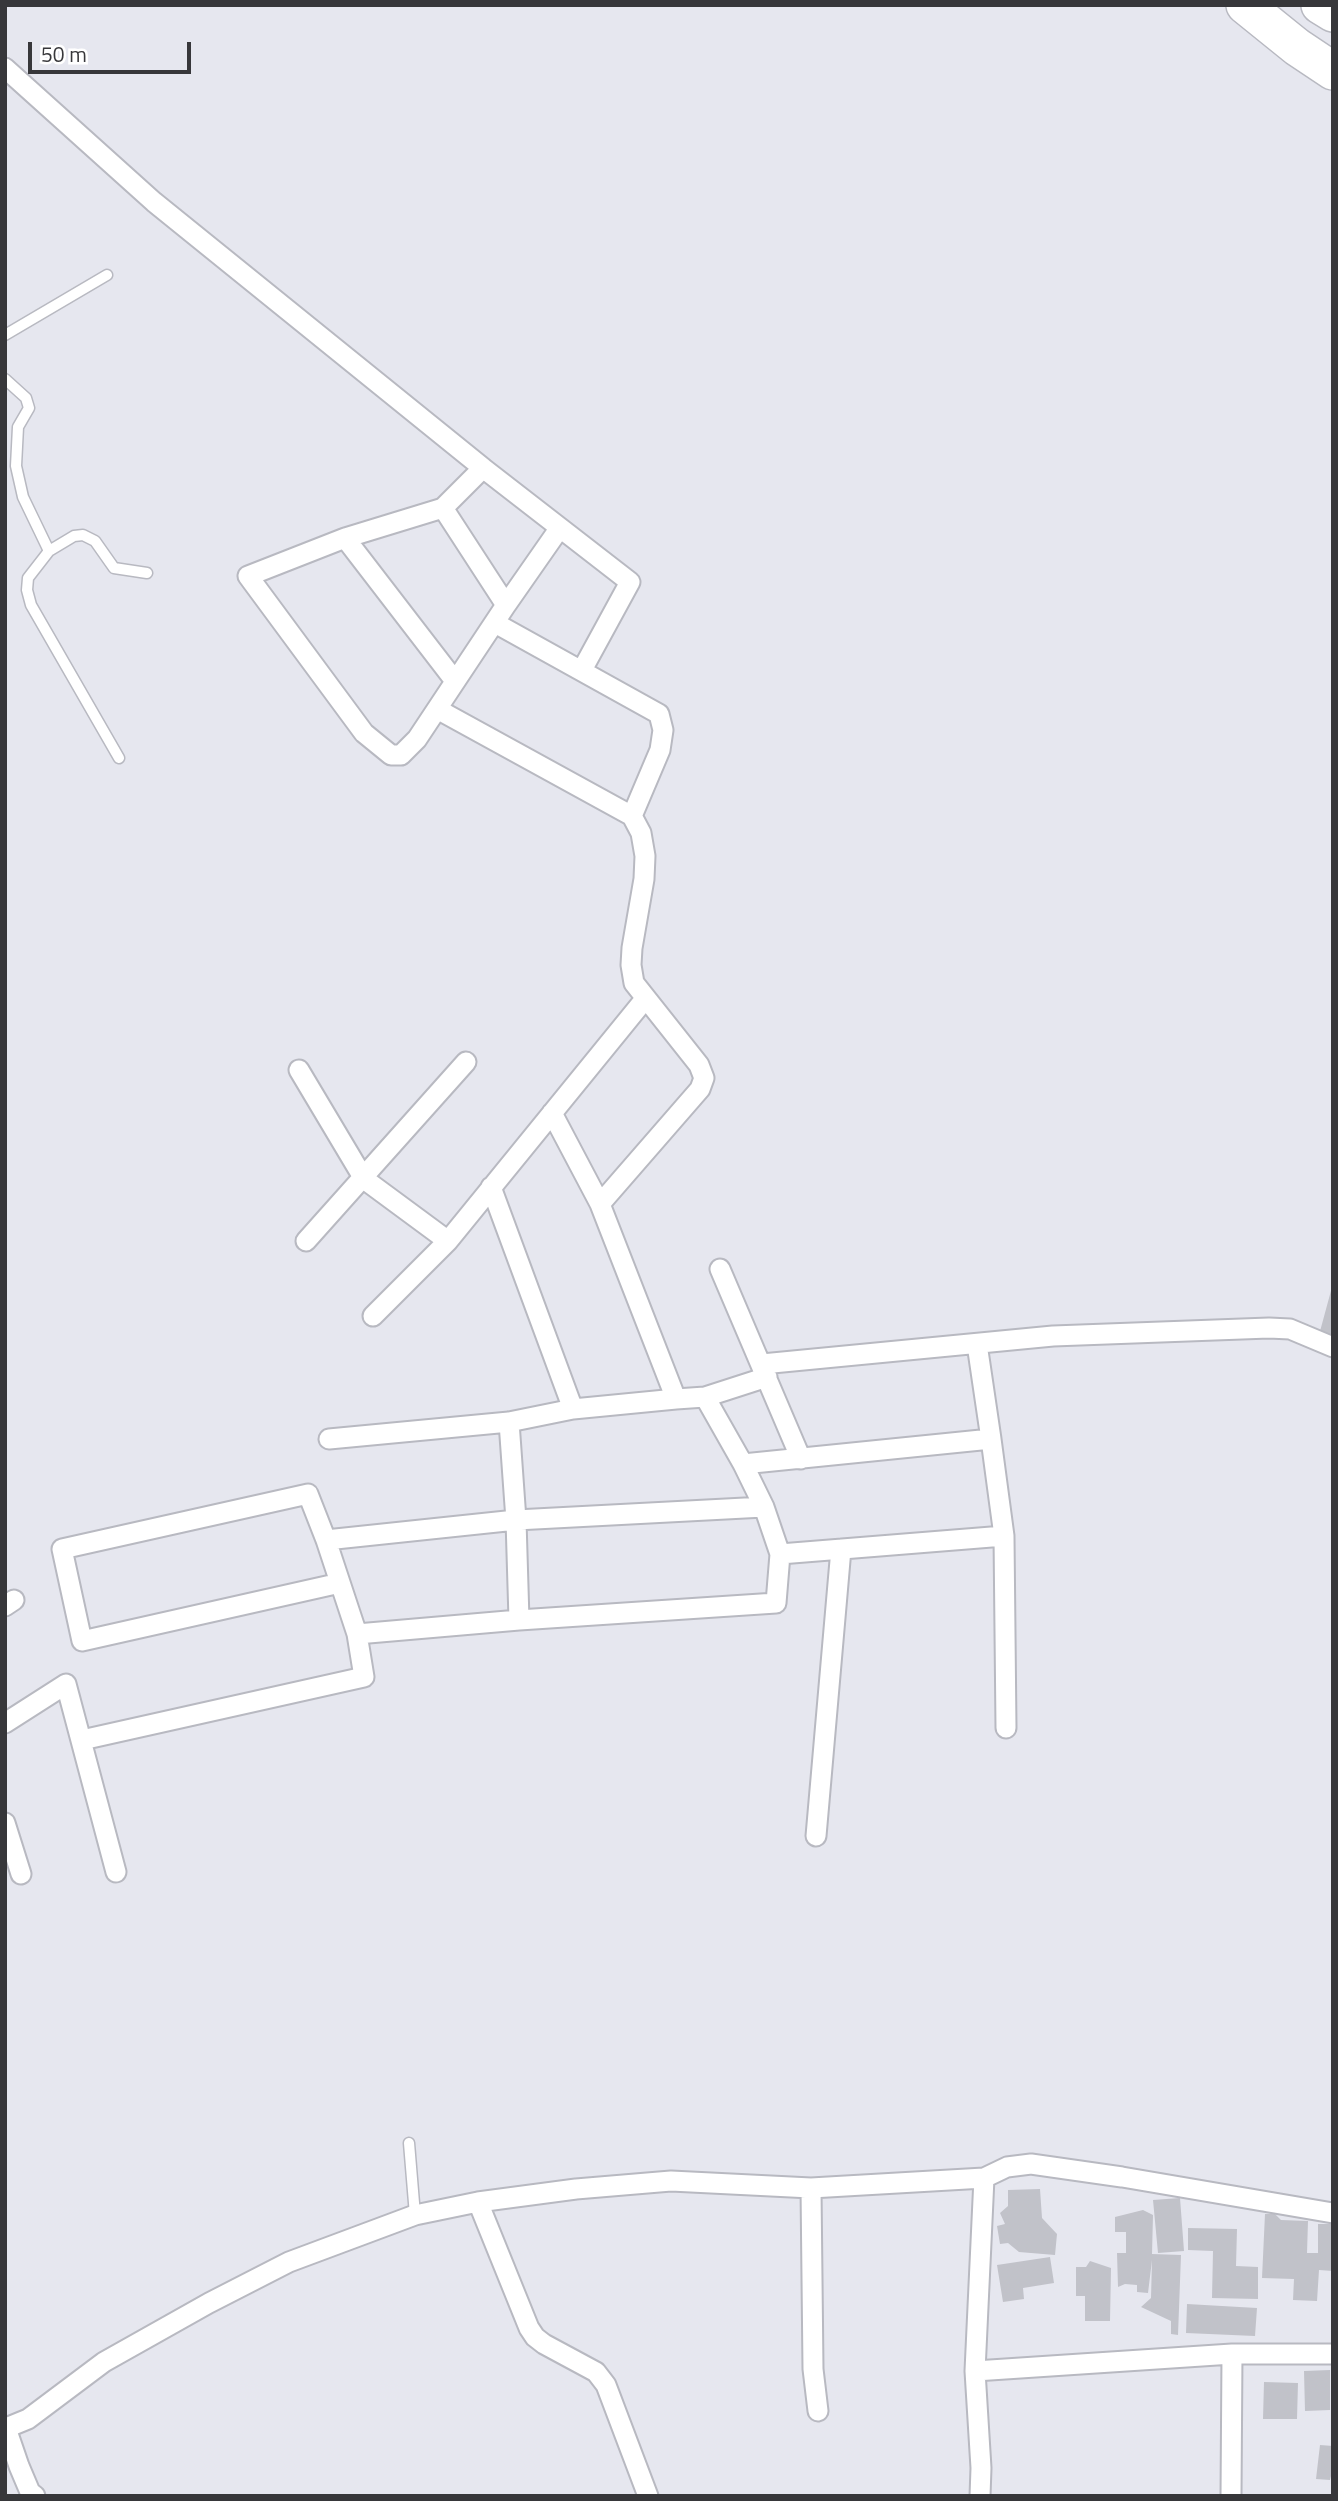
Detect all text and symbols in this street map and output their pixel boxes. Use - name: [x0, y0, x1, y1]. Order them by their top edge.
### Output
- scale bar: [32, 28, 194, 72]
- text: 50 m: [41, 38, 87, 70]

